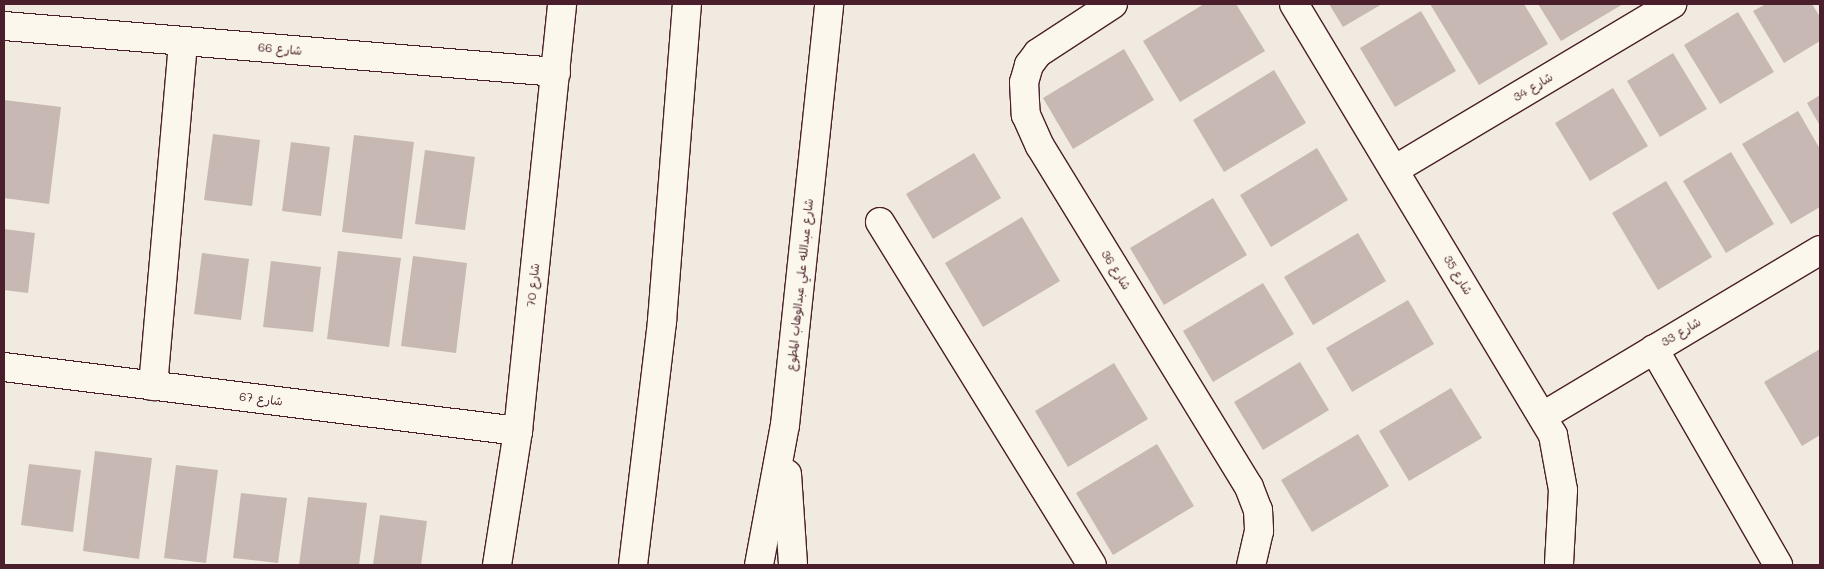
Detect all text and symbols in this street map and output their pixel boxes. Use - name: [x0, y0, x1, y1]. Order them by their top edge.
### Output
- street label: شارع 66: [257, 40, 303, 58]
- street label: شارع 34: [1510, 70, 1556, 104]
- street label: شارع عبدالله علي عبدالوهاب المطوع: [784, 198, 816, 372]
- street label: شارع 36: [1098, 247, 1134, 293]
- street label: شارع 35: [1441, 253, 1475, 297]
- street label: شارع 70: [524, 262, 542, 308]
- street label: شارع 33: [1658, 315, 1704, 349]
- street label: شارع 67: [238, 389, 284, 409]

